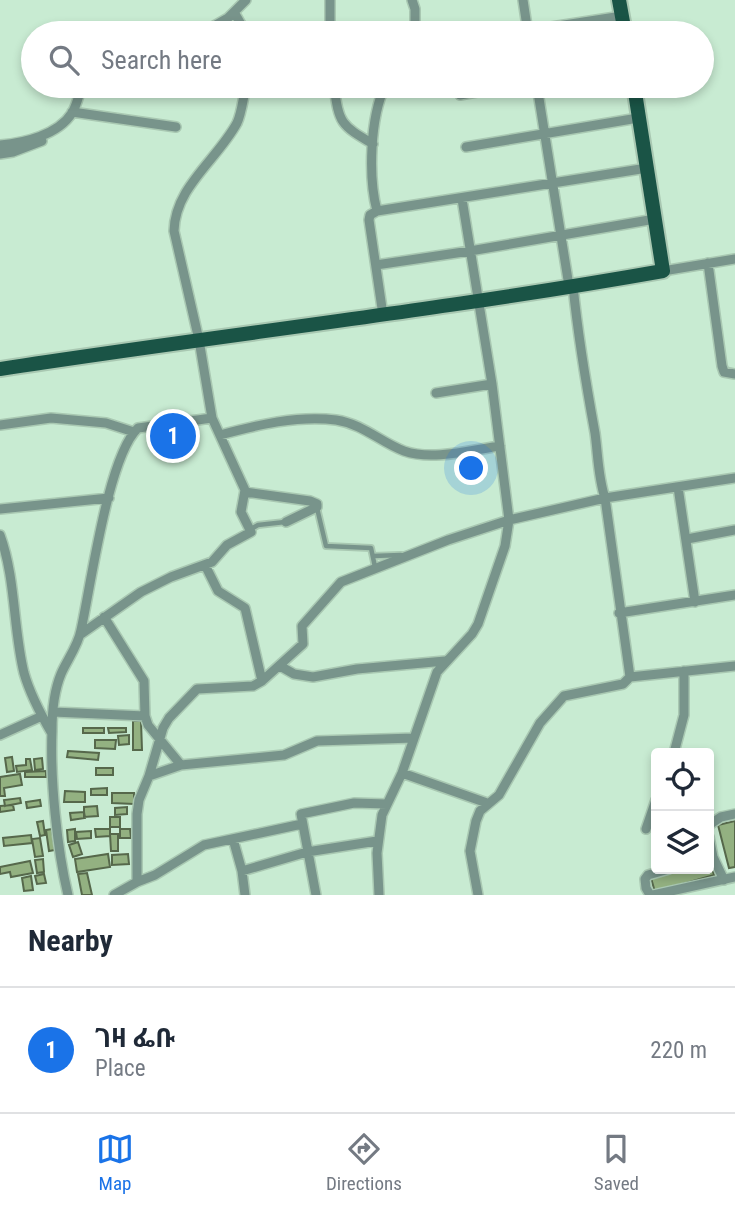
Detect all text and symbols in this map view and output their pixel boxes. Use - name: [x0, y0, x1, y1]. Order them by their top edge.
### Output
- search box: [21, 21, 714, 98]
- icon: search: [45, 41, 83, 79]
- text: Search here: [101, 45, 222, 75]
- pin: 1: [150, 410, 196, 462]
- your location: [454, 451, 488, 485]
- map controls: [651, 748, 714, 874]
- button: locate: [651, 748, 714, 811]
- button: layers: [651, 811, 714, 874]
- text: Nearby: [28, 923, 113, 958]
- text: ገዛ ፌቡ: [95, 1023, 175, 1053]
- text: 1: [45, 1037, 57, 1064]
- text: 220 m: [650, 1037, 707, 1064]
- text: Place: [95, 1055, 145, 1082]
- tab: Map: [96, 1130, 134, 1195]
- tab: Directions: [326, 1130, 402, 1195]
- tab: Saved: [594, 1130, 639, 1195]

